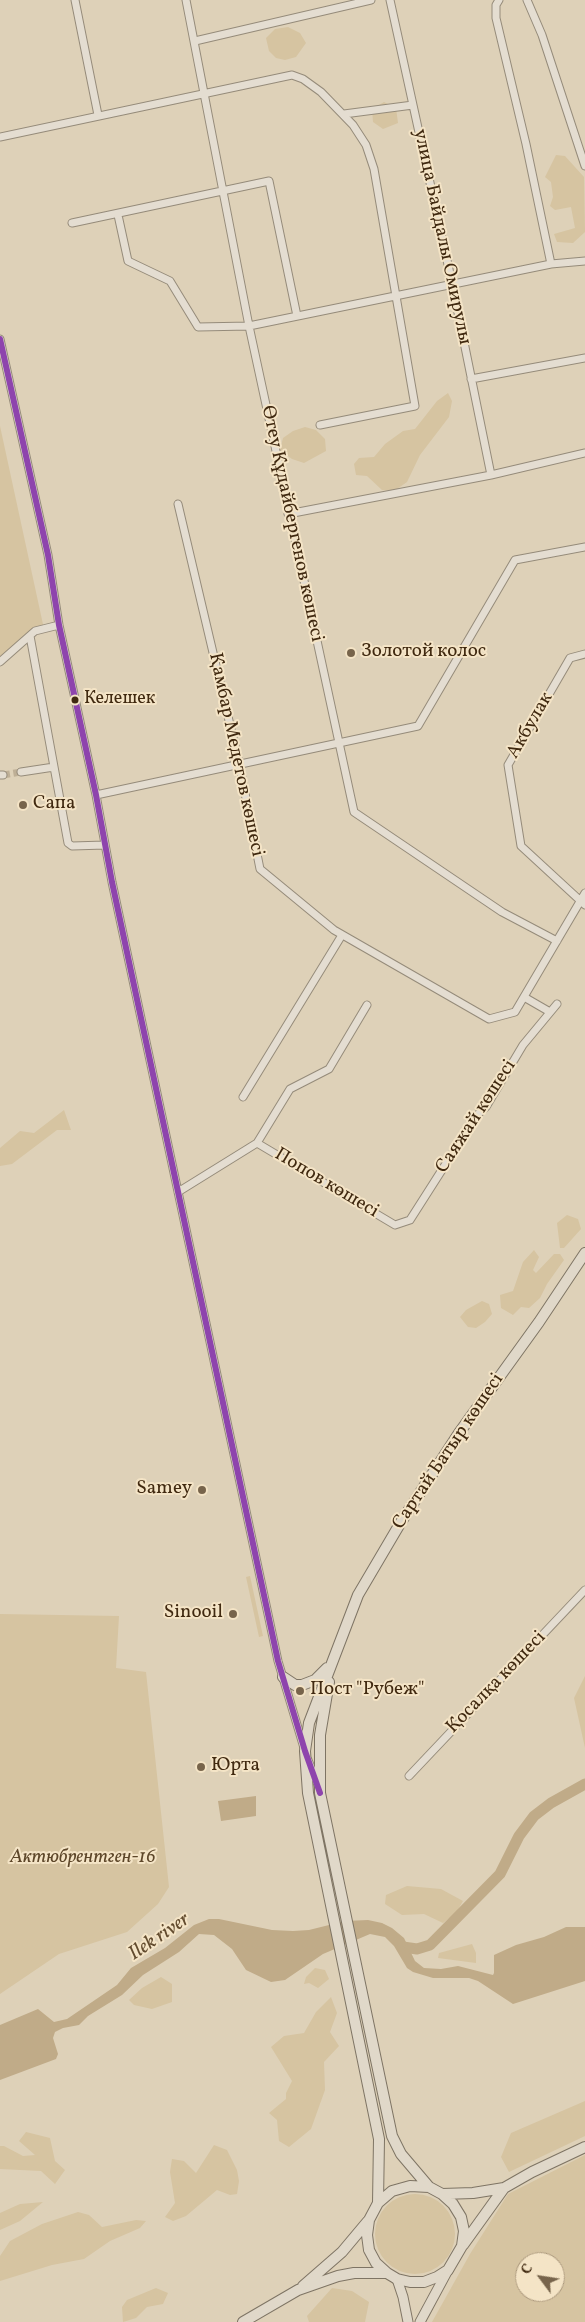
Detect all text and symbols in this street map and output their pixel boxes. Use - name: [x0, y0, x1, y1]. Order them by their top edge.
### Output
- street label: улица Байдалы Омирулы: [407, 127, 475, 347]
- street label: Өтеу Құдайбергенов көшесі: [255, 404, 327, 644]
- place label: Золотой колос: [361, 642, 486, 664]
- marker: Золотой колос: [345, 647, 357, 659]
- street label: Қамбар Медетов көшесі: [202, 651, 268, 859]
- place label: Келешек: [84, 689, 155, 711]
- street label: Акбулак: [503, 689, 559, 763]
- marker: Келешек: [70, 695, 80, 705]
- place label: Сапа: [33, 794, 75, 816]
- marker: Сапа: [17, 799, 29, 811]
- street label: Саяжай көшесі: [432, 1056, 522, 1178]
- street label: Попов көшесі: [270, 1144, 382, 1224]
- street label: Сартай Батыр көшесі: [388, 1370, 510, 1534]
- place label: Samey: [136, 1479, 192, 1501]
- marker: Samey: [196, 1484, 208, 1496]
- place label: Sinooil: [164, 1603, 223, 1625]
- marker: Sinooil: [227, 1608, 239, 1620]
- street label: Қосалқа көшесі: [442, 1627, 552, 1739]
- place label: Пост "Рубеж": [310, 1680, 425, 1702]
- marker: Пост "Рубеж": [294, 1685, 306, 1697]
- place label: Юрта: [211, 1756, 260, 1778]
- marker: Юрта: [195, 1761, 207, 1773]
- park label: Актюбрентген-16: [10, 1848, 156, 1870]
- water label: Ilek river: [125, 1909, 195, 1967]
- north arrow: [515, 2252, 565, 2302]
- text: С: [517, 2261, 538, 2278]

